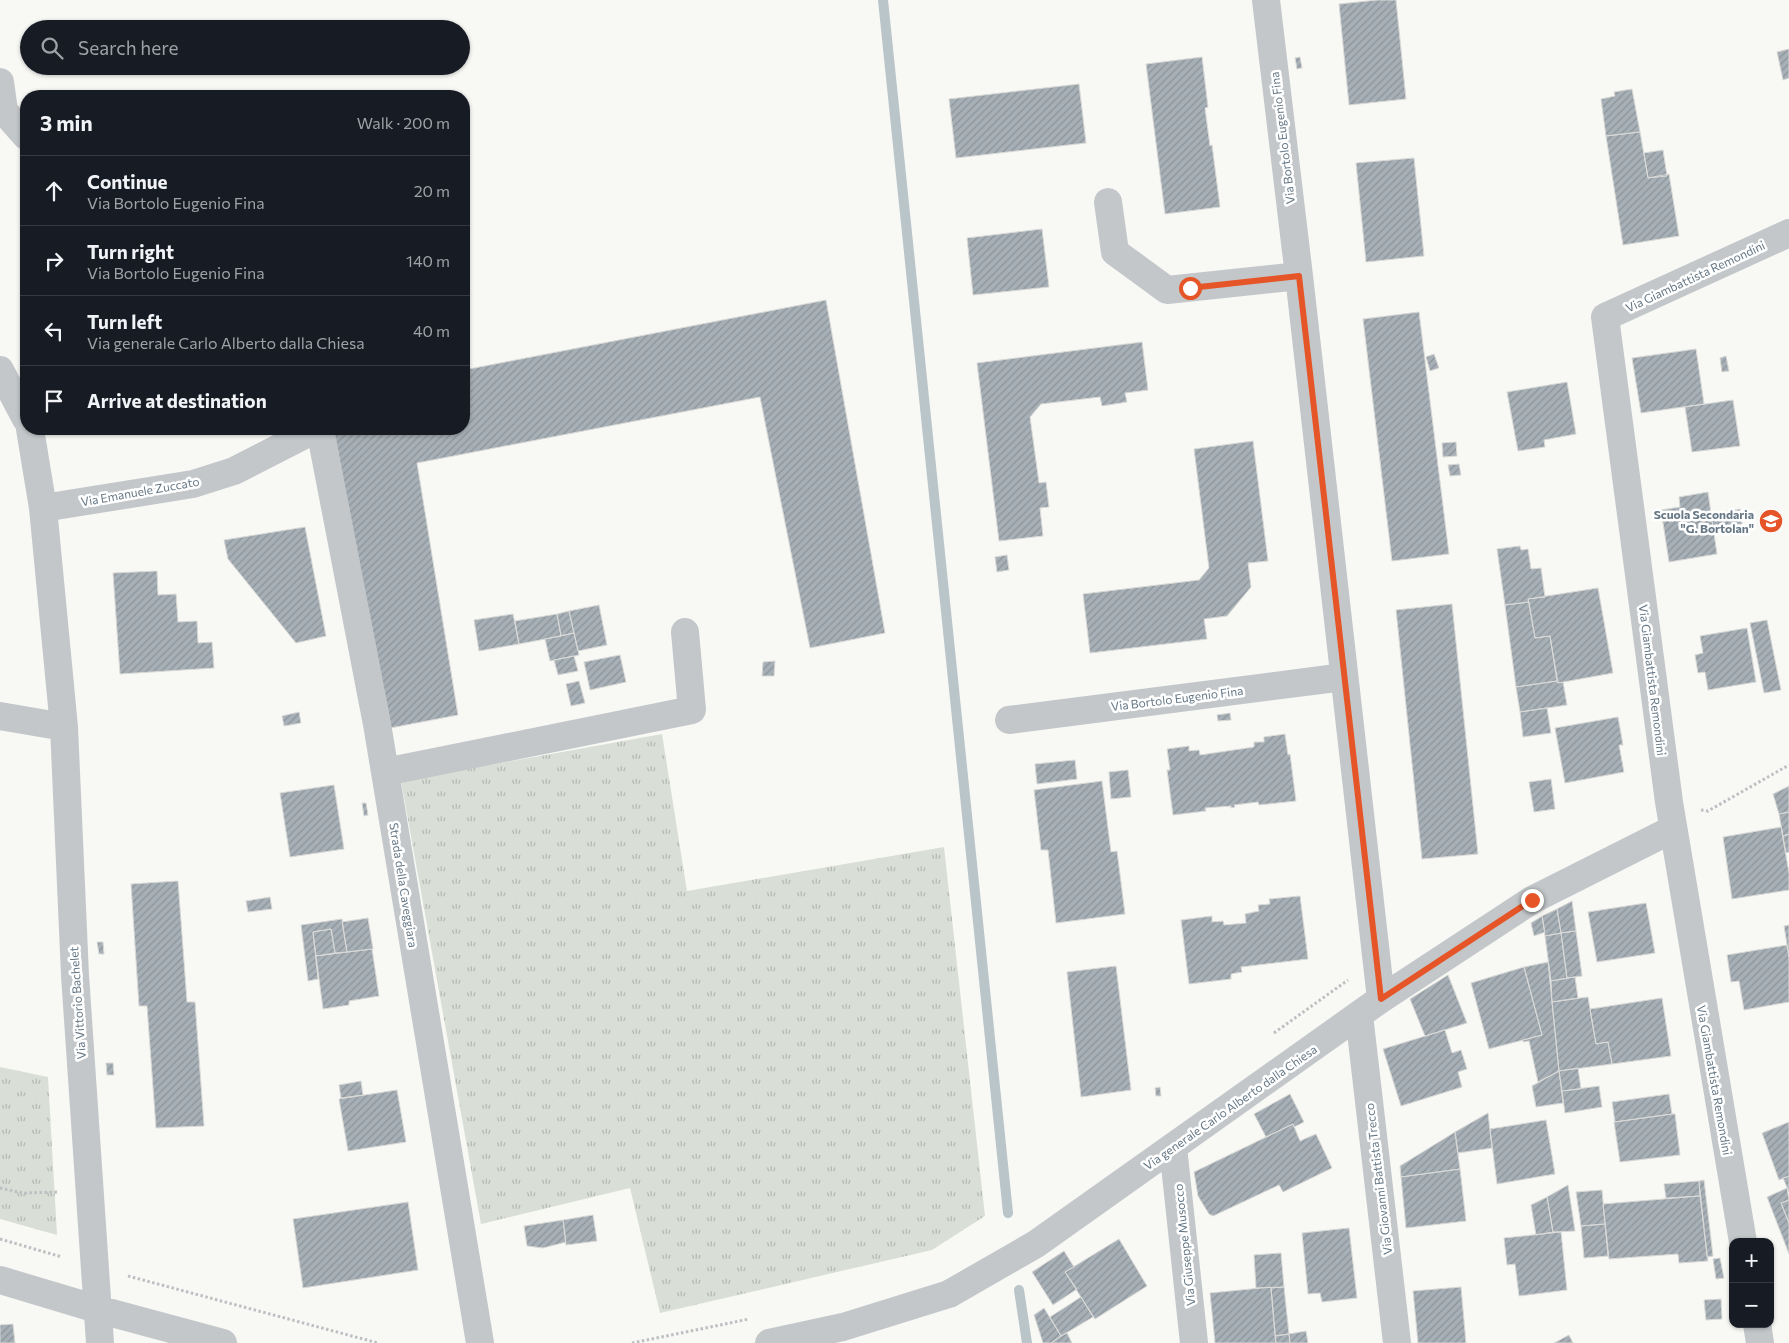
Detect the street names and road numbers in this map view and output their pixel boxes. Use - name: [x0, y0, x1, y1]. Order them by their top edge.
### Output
- street label: Via Bortolo Eugenio Fina: [1267, 71, 1297, 205]
- street label: Via Giambattista Remondini: [1623, 237, 1767, 315]
- street label: Via Emanuele Zuccato: [80, 474, 200, 508]
- street label: Via Giambattista Remondini: [1637, 604, 1669, 756]
- street label: Via Bortolo Eugenio Fina: [1110, 683, 1244, 713]
- street label: Strada della Caveggiara: [387, 822, 421, 948]
- street label: Via Vittorio Bachelet: [66, 946, 88, 1060]
- street label: Via Giambattista Remondini: [1695, 1004, 1735, 1156]
- street label: Via generale Carlo Alberto dalla Chiesa: [1141, 1042, 1319, 1172]
- street label: Via Giovanni Battista Trecco: [1362, 1102, 1394, 1256]
- street label: Via Giuseppe Musocco: [1171, 1183, 1197, 1307]

